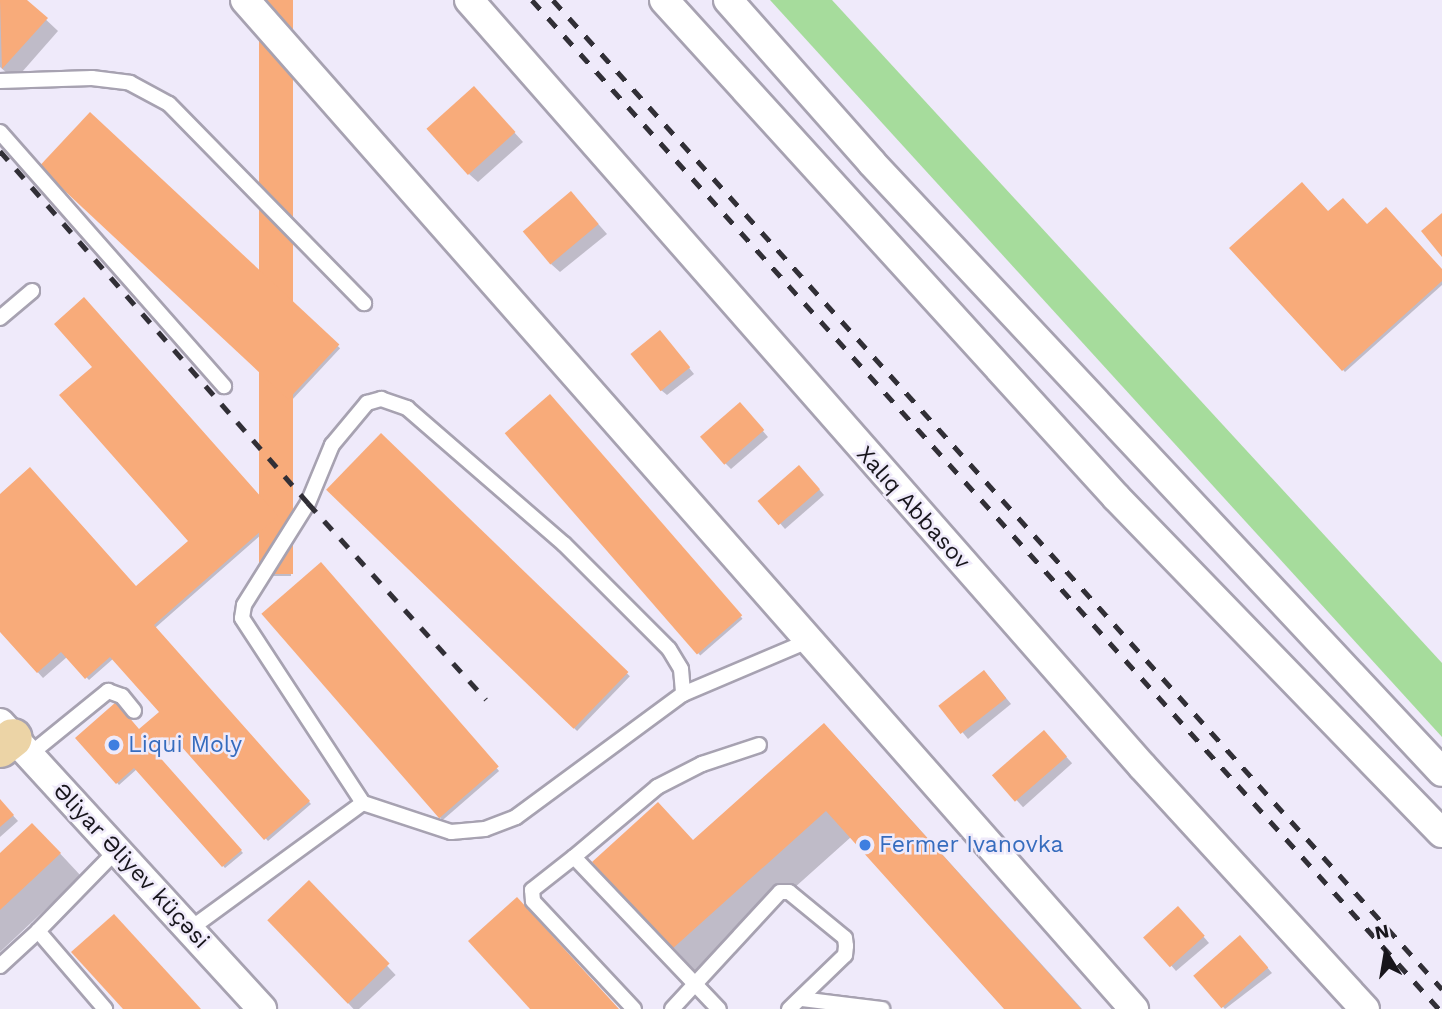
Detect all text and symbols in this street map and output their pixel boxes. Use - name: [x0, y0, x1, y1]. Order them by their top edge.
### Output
- street label: Xalıq Abbasov: [850, 440, 976, 576]
- place label: Liqui Moly: [128, 731, 242, 759]
- marker: Liqui Moly: [106, 737, 122, 753]
- street label: Əliyar Əliyev küçəsi: [47, 777, 215, 955]
- place label: Fermer Ivanovka: [879, 831, 1064, 859]
- marker: Fermer Ivanovka: [857, 837, 873, 853]
- north arrow: [1351, 918, 1421, 988]
- text: N: [1373, 919, 1391, 945]

